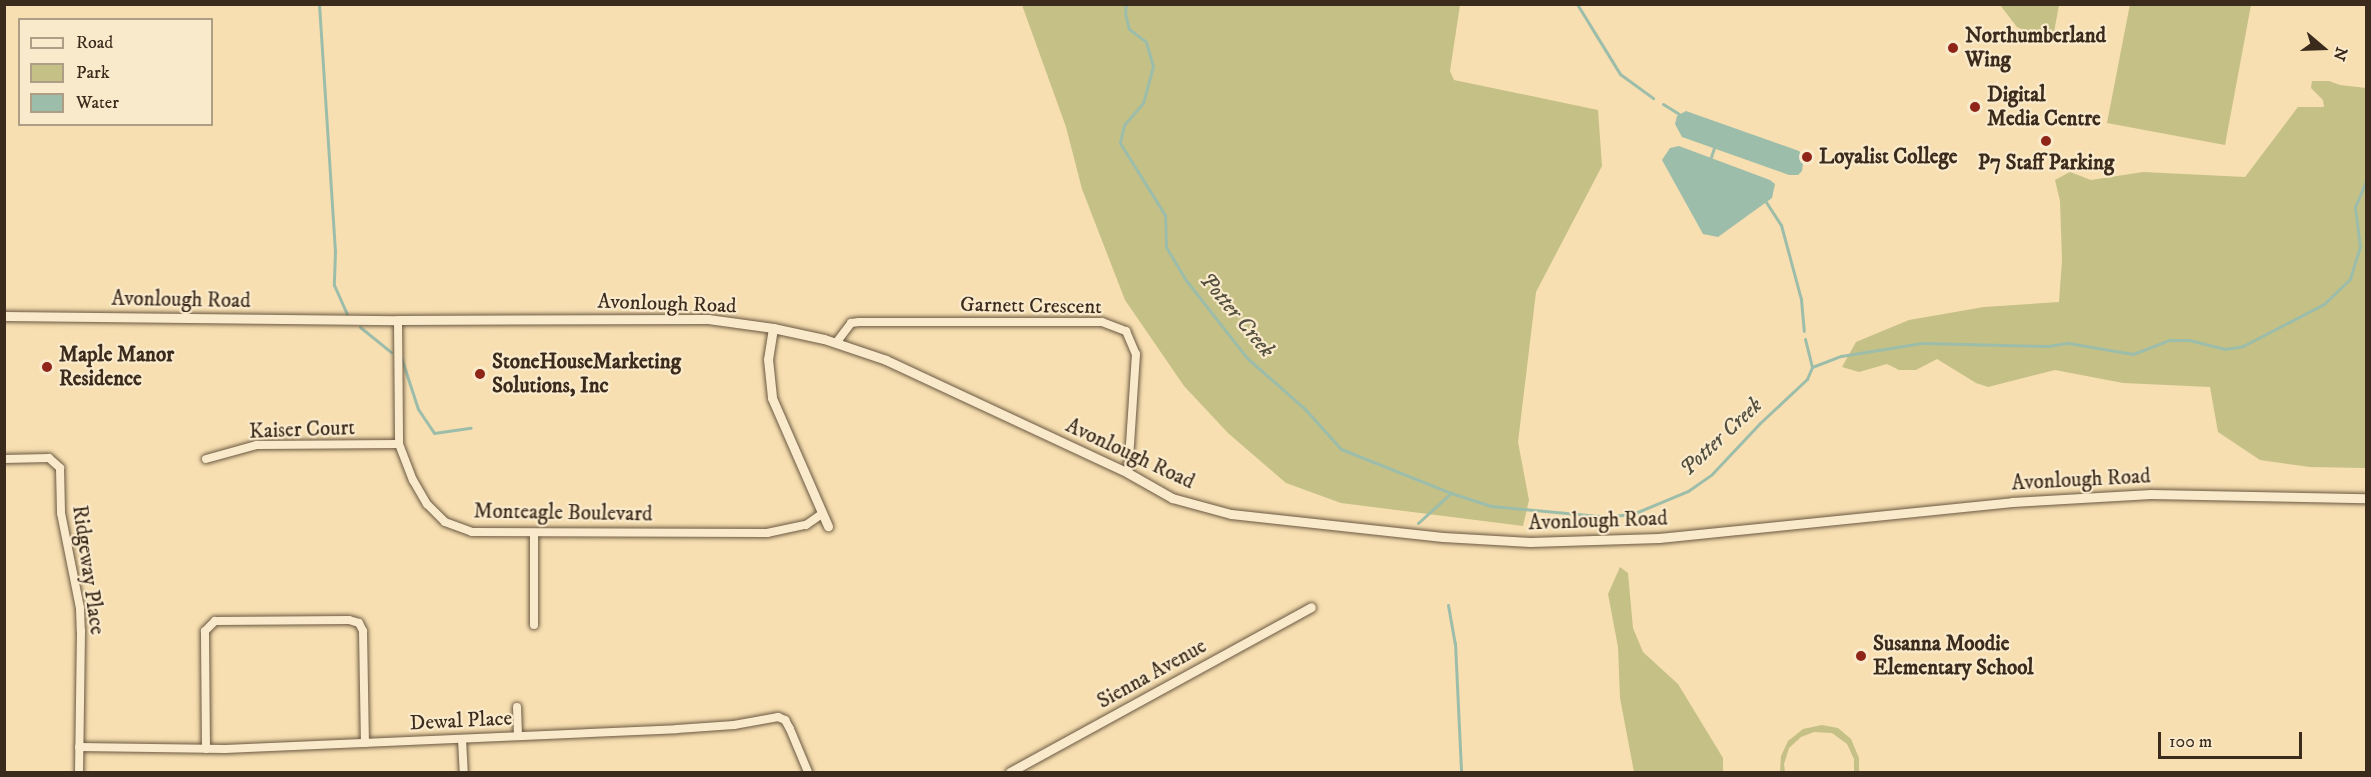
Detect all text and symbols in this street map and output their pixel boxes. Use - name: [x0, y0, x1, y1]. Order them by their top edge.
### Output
- legend: [18, 18, 213, 126]
- north arrow: [2293, 18, 2353, 78]
- place label: Northumberland Wing: [1965, 23, 2106, 73]
- text: Road: [76, 32, 113, 54]
- marker: Northumberland Wing: [1946, 41, 1960, 55]
- text: N: [2328, 44, 2352, 63]
- text: Park: [76, 62, 110, 84]
- place label: Digital Media Centre: [1987, 82, 2101, 132]
- text: Water: [76, 92, 119, 114]
- marker: Digital Media Centre: [1968, 100, 1982, 114]
- marker: P7 Staff Parking: [2039, 134, 2053, 148]
- place label: Loyalist College: [1819, 144, 1957, 170]
- marker: Loyalist College: [1800, 150, 1814, 164]
- place label: P7 Staff Parking: [1978, 150, 2114, 176]
- water label: Potter Creek: [1194, 267, 1280, 363]
- street label: Avonlough Road: [111, 286, 251, 314]
- street label: Avonlough Road: [597, 289, 737, 319]
- street label: Garnett Crescent: [960, 292, 1102, 320]
- place label: Maple Manor Residence: [59, 342, 174, 392]
- place label: StoneHouseMarketing Solutions, Inc: [492, 349, 681, 399]
- marker: Maple Manor Residence: [40, 360, 54, 374]
- marker: StoneHouseMarketing Solutions, Inc: [473, 367, 487, 381]
- water label: Potter Creek: [1674, 392, 1768, 482]
- street label: Avonlough Road: [1062, 413, 1198, 495]
- street label: Kaiser Court: [249, 416, 355, 444]
- street label: Avonlough Road: [2011, 464, 2151, 496]
- street label: Monteagle Boulevard: [473, 499, 653, 527]
- street label: Ridgeway Place: [66, 504, 110, 636]
- street label: Avonlough Road: [1528, 506, 1668, 536]
- place label: Susanna Moodie Elementary School: [1873, 631, 2034, 681]
- street label: Sienna Avenue: [1093, 634, 1211, 714]
- marker: Susanna Moodie Elementary School: [1854, 649, 1868, 663]
- street label: Dewal Place: [409, 706, 513, 736]
- scale bar: [2161, 720, 2305, 758]
- text: 100 m: [2169, 731, 2212, 753]

